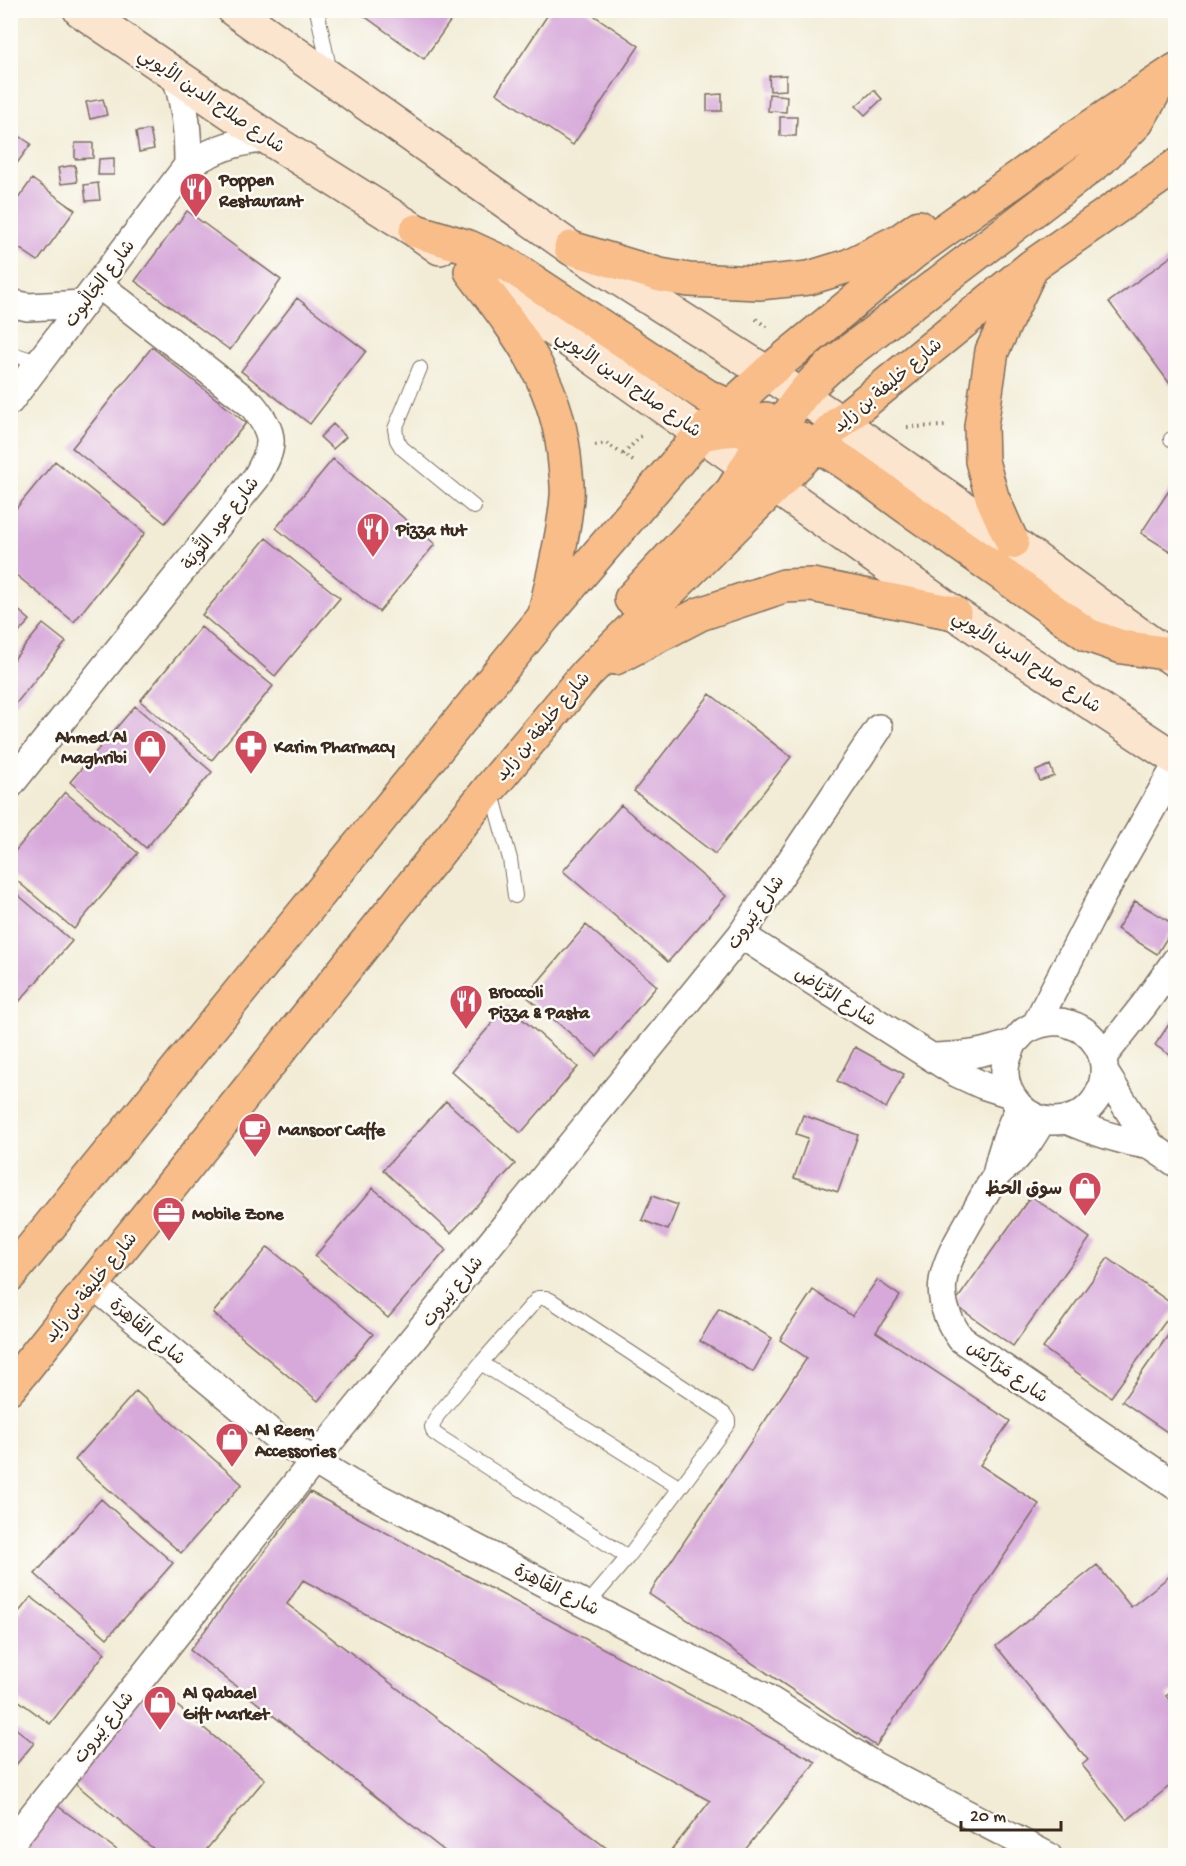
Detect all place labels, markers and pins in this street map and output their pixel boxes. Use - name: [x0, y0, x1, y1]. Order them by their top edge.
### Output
- restaurant icon: Poppen Restaurant: [178, 171, 214, 218]
- place label: Poppen Restaurant: [218, 171, 304, 213]
- restaurant icon: Pizza Hut: [355, 511, 391, 558]
- place label: Pizza Hut: [395, 521, 468, 542]
- place label: Ahmed Al Maghribi: [54, 728, 127, 770]
- shop icon: Ahmed Al Maghribi: [132, 728, 168, 775]
- pharmacy icon: Karim Pharmacy: [233, 728, 269, 775]
- place label: Karim Pharmacy: [273, 738, 395, 759]
- restaurant icon: Broccoli Pizza & Pasta: [448, 983, 484, 1030]
- place label: Broccoli Pizza & Pasta: [488, 983, 590, 1025]
- cafe icon: Mansoor Caffe: [237, 1111, 273, 1158]
- place label: Mansoor Caffe: [278, 1121, 386, 1142]
- shop icon: سوق الحظ: [1067, 1170, 1103, 1217]
- place label: سوق الحظ: [985, 1180, 1062, 1201]
- office icon: Mobile Zone: [151, 1195, 187, 1242]
- place label: Mobile Zone: [192, 1205, 284, 1226]
- shop icon: Al Reem Accessories: [214, 1421, 250, 1468]
- place label: Al Reem Accessories: [254, 1421, 337, 1463]
- shop icon: Al Qabael Gift Market: [142, 1684, 178, 1731]
- place label: Al Qabael Gift Market: [182, 1684, 271, 1726]

